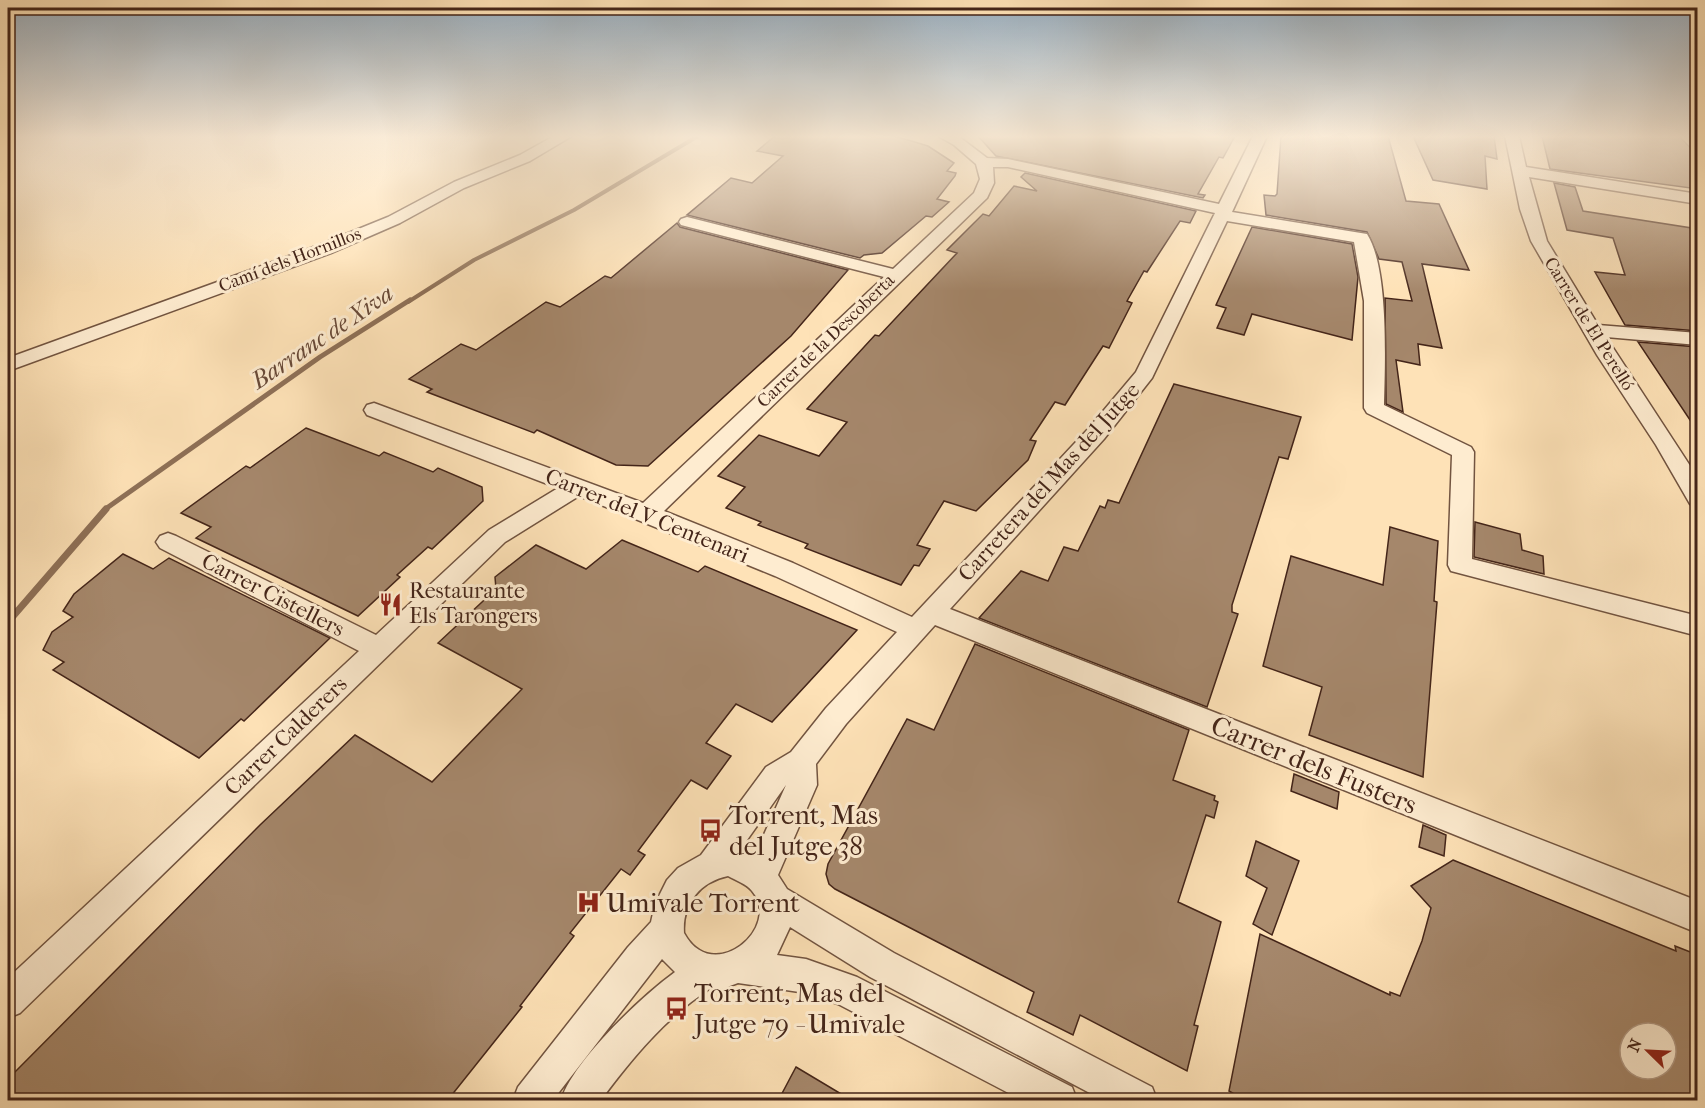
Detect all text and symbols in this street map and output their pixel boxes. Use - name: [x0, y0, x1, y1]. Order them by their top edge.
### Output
- street label: Camí dels Hornillos: [216, 223, 364, 297]
- street label: Carrer de El Perelló: [1540, 253, 1638, 395]
- street label: Carrer de la Descoberta: [753, 269, 900, 412]
- water label: Barranc de Xiva: [244, 279, 398, 396]
- street label: Carretera del Mas del Jutge: [953, 377, 1145, 587]
- street label: Carrer del V Centenari: [542, 463, 753, 569]
- street label: Carrer Cistellers: [197, 548, 349, 642]
- place label: Restaurante Els Tarongers: [409, 578, 538, 629]
- restaurant icon: Restaurante Els Tarongers: [378, 591, 404, 617]
- street label: Carrer Calderers: [219, 671, 353, 801]
- street label: Carrer dels Fusters: [1206, 709, 1422, 821]
- place label: Torrent, Mas del Jutge 38: [729, 799, 878, 862]
- bus stop icon: Torrent, Mas del Jutge 38: [698, 818, 724, 844]
- place label: Umivale Torrent: [606, 887, 800, 919]
- hospital icon: Umivale Torrent: [575, 890, 601, 916]
- place label: Torrent, Mas del Jutge 79 - Umivale: [692, 977, 905, 1040]
- bus stop icon: Torrent, Mas del Jutge 79 - Umivale: [663, 996, 689, 1022]
- north arrow: [1618, 1021, 1678, 1081]
- text: N: [1624, 1035, 1646, 1055]

